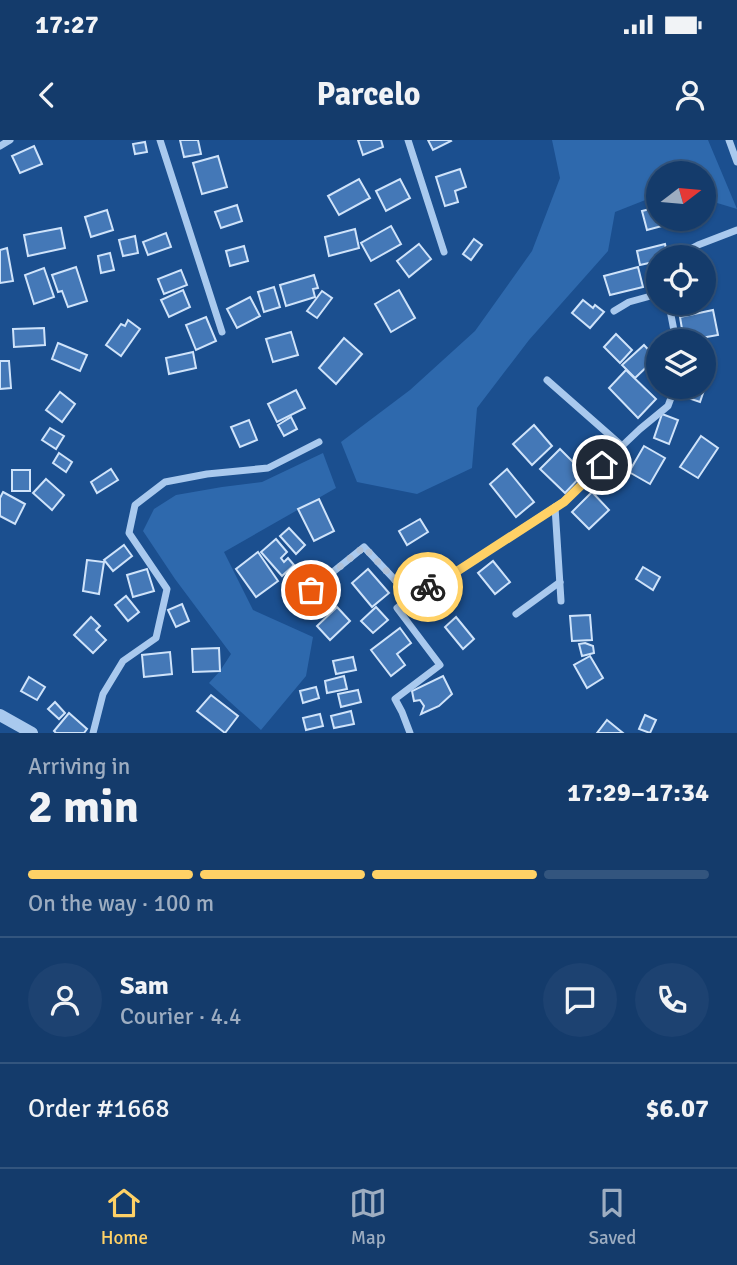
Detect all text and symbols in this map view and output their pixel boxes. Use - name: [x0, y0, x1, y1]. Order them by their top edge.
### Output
- text: 17:27: [35, 9, 99, 41]
- text: Parcelo: [316, 75, 421, 114]
- icon: back: [28, 76, 66, 114]
- icon: person: [671, 76, 709, 114]
- north arrow: [646, 161, 716, 231]
- map controls: [646, 161, 716, 399]
- button: locate: [646, 245, 716, 315]
- button: layers: [646, 329, 716, 399]
- pin: [572, 435, 632, 495]
- icon: home: [583, 446, 621, 484]
- courier: [393, 552, 463, 622]
- pin: [281, 560, 341, 620]
- icon: bike: [409, 568, 447, 606]
- icon: bag: [292, 571, 330, 609]
- text: Arriving in: [28, 752, 130, 781]
- text: 17:29–17:34: [567, 777, 709, 809]
- text: 2 min: [28, 779, 139, 835]
- text: On the way · 100 m: [28, 889, 214, 918]
- button: person: [28, 963, 102, 1037]
- button: chat: [543, 963, 617, 1037]
- button: phone: [635, 963, 709, 1037]
- text: Sam: [120, 970, 169, 1002]
- text: Courier · 4.4: [120, 1002, 241, 1031]
- text: Order #1668: [28, 1093, 169, 1125]
- text: $6.07: [645, 1093, 709, 1125]
- tab: Home: [101, 1184, 148, 1250]
- tab: Map: [349, 1184, 387, 1250]
- tab: Saved: [588, 1184, 636, 1250]

